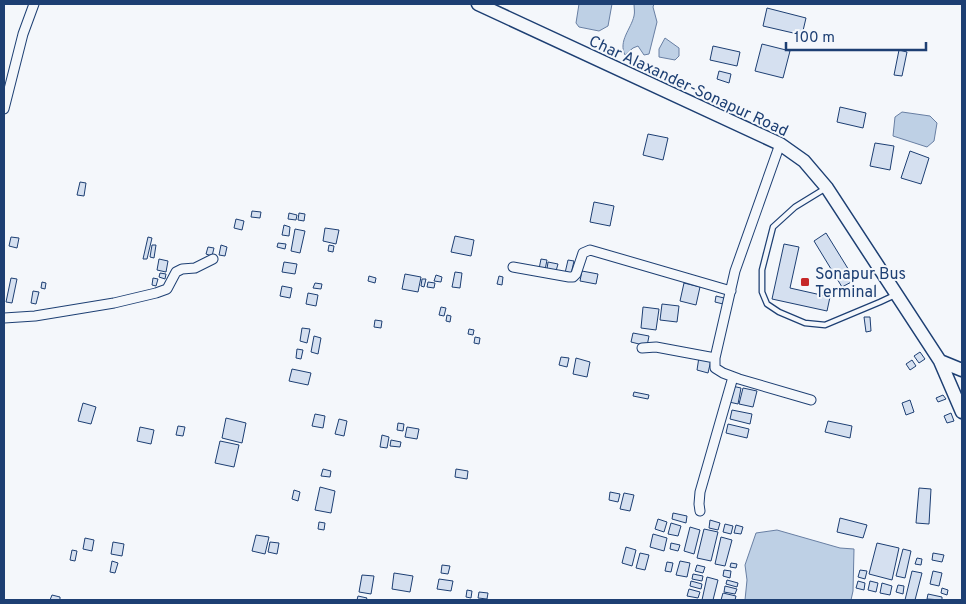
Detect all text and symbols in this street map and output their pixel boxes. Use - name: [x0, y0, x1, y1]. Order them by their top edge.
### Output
- scale bar: [786, 20, 926, 52]
- text: 100 m: [794, 29, 835, 48]
- street label: Char Alaxander-Sonapur Road: [585, 32, 791, 142]
- place label: Sonapur Bus Terminal: [815, 265, 906, 303]
- marker: Sonapur Bus Terminal: [799, 276, 811, 288]

